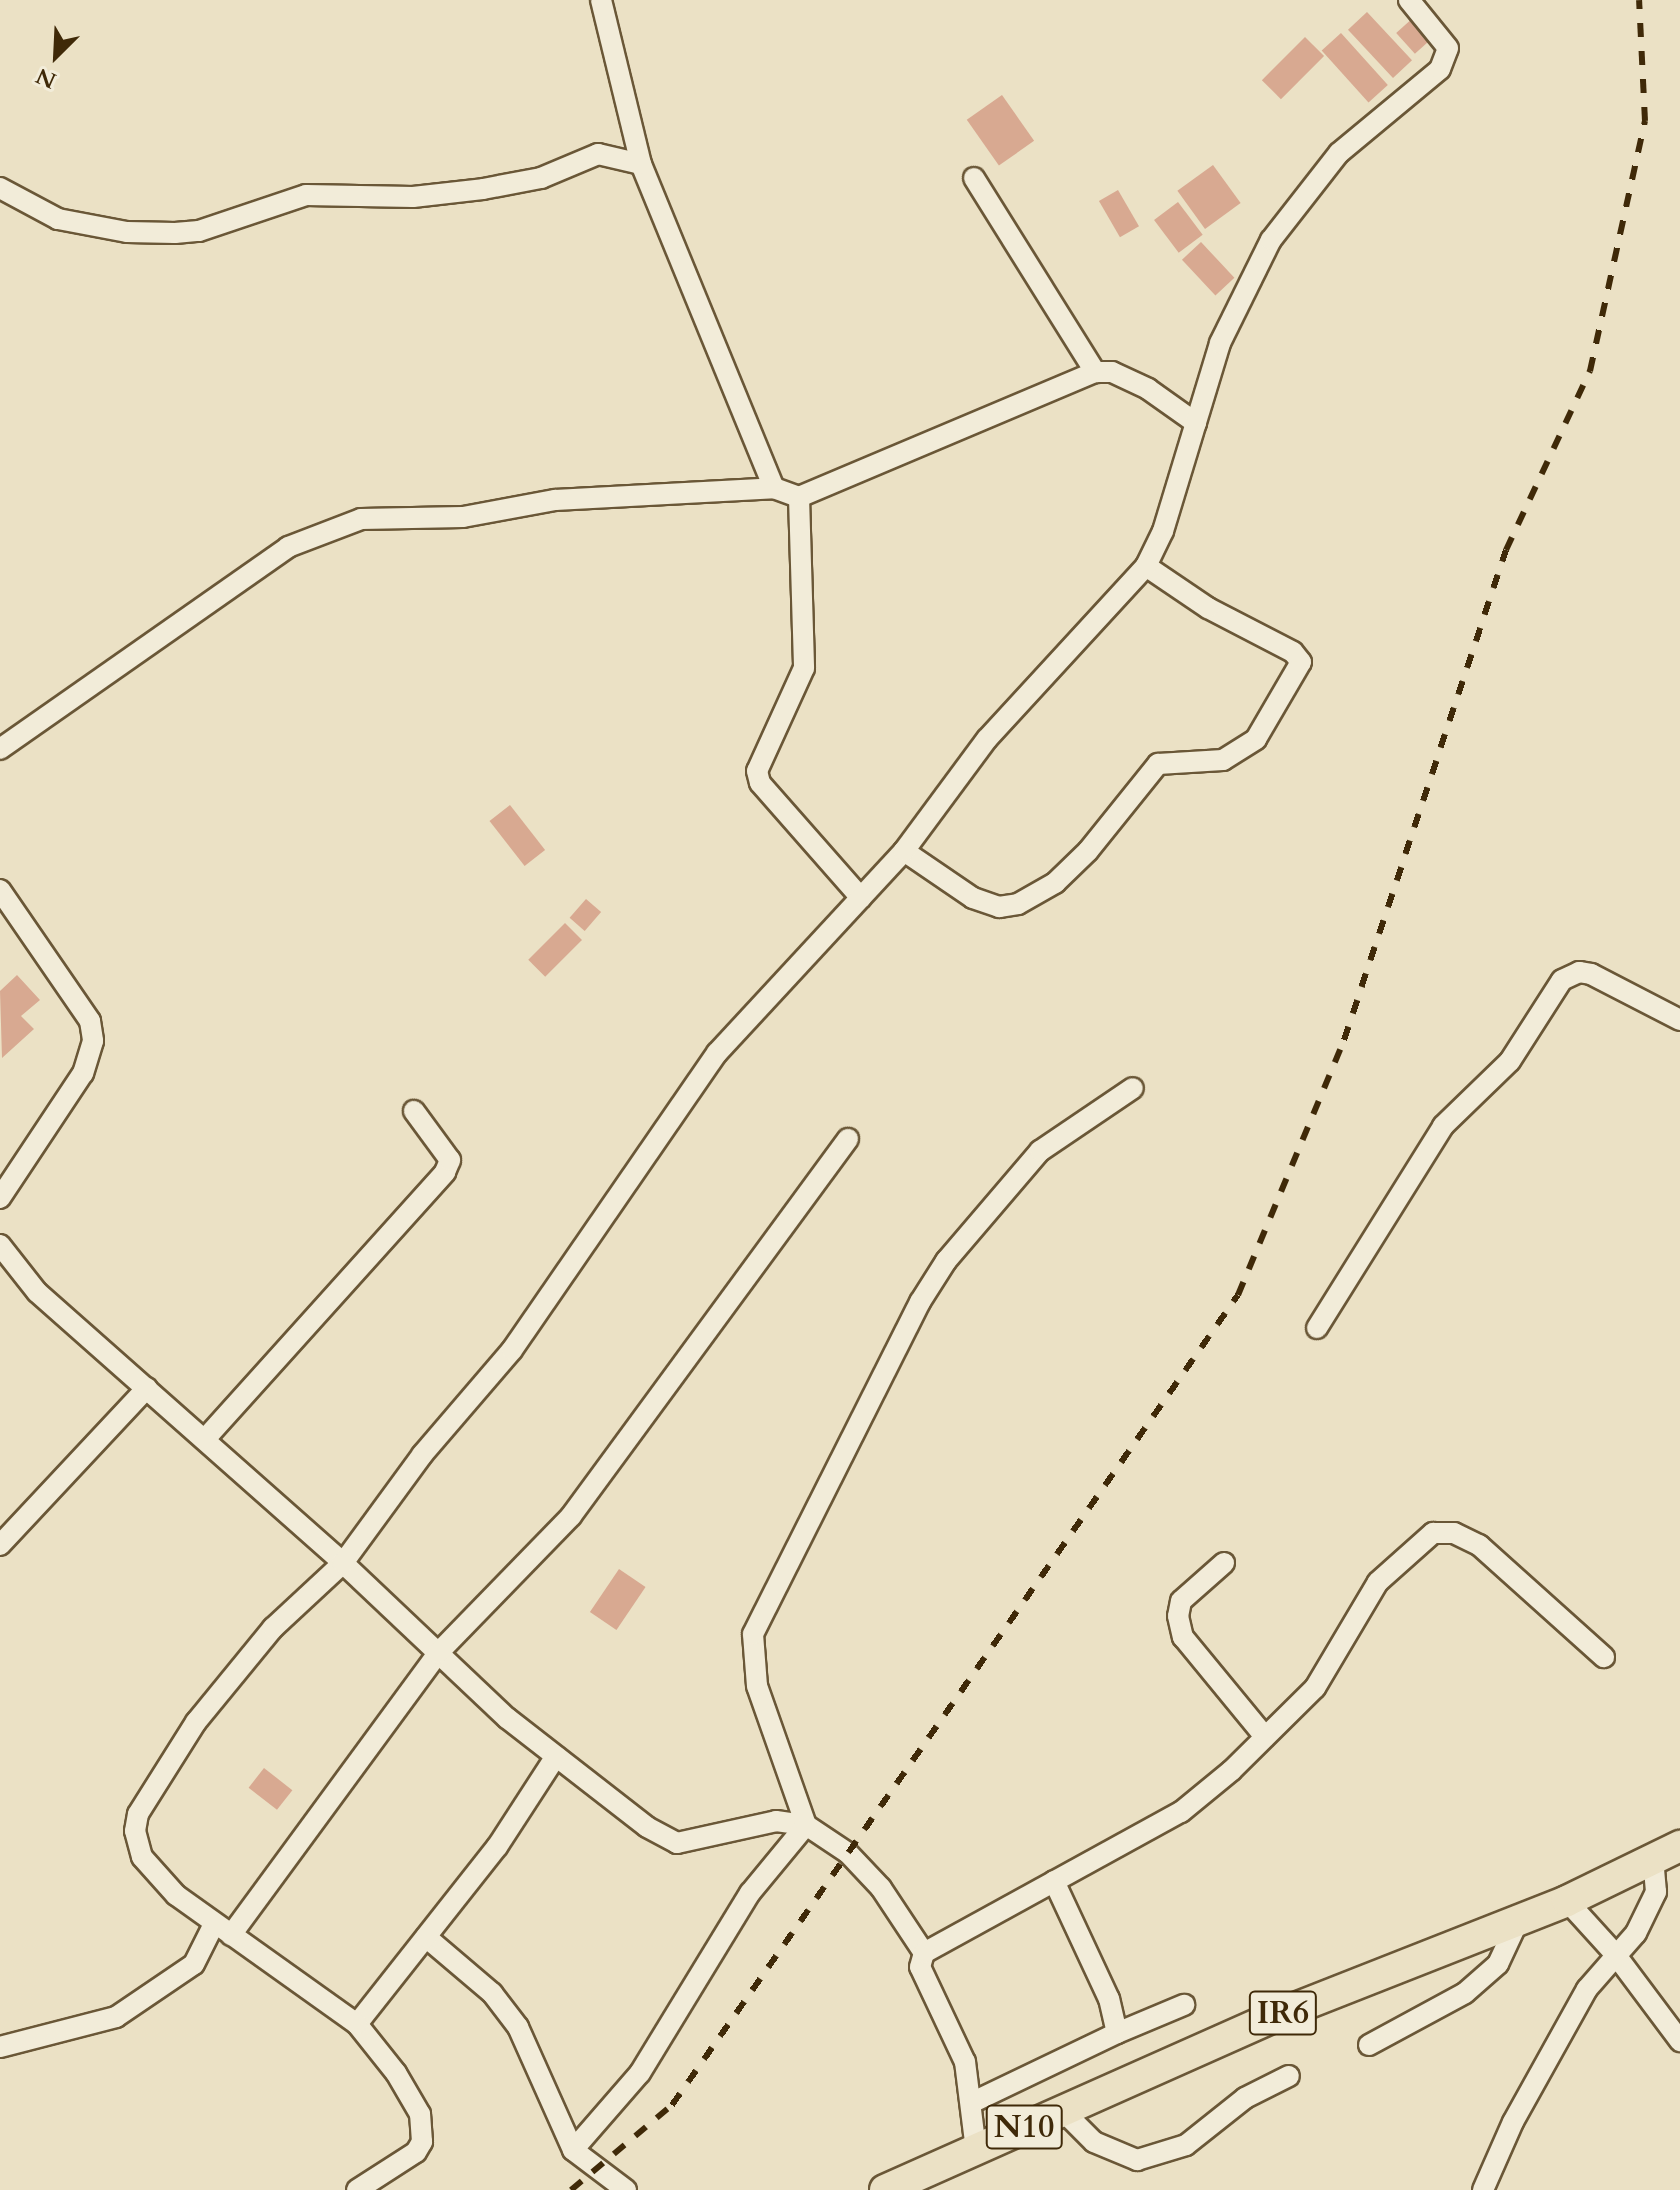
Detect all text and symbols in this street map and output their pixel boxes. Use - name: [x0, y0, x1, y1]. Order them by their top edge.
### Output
- north arrow: [16, 16, 96, 96]
- text: N: [31, 60, 61, 96]
- road number: IR6: [1247, 1985, 1319, 2041]
- road number: N10: [984, 2099, 1064, 2155]

